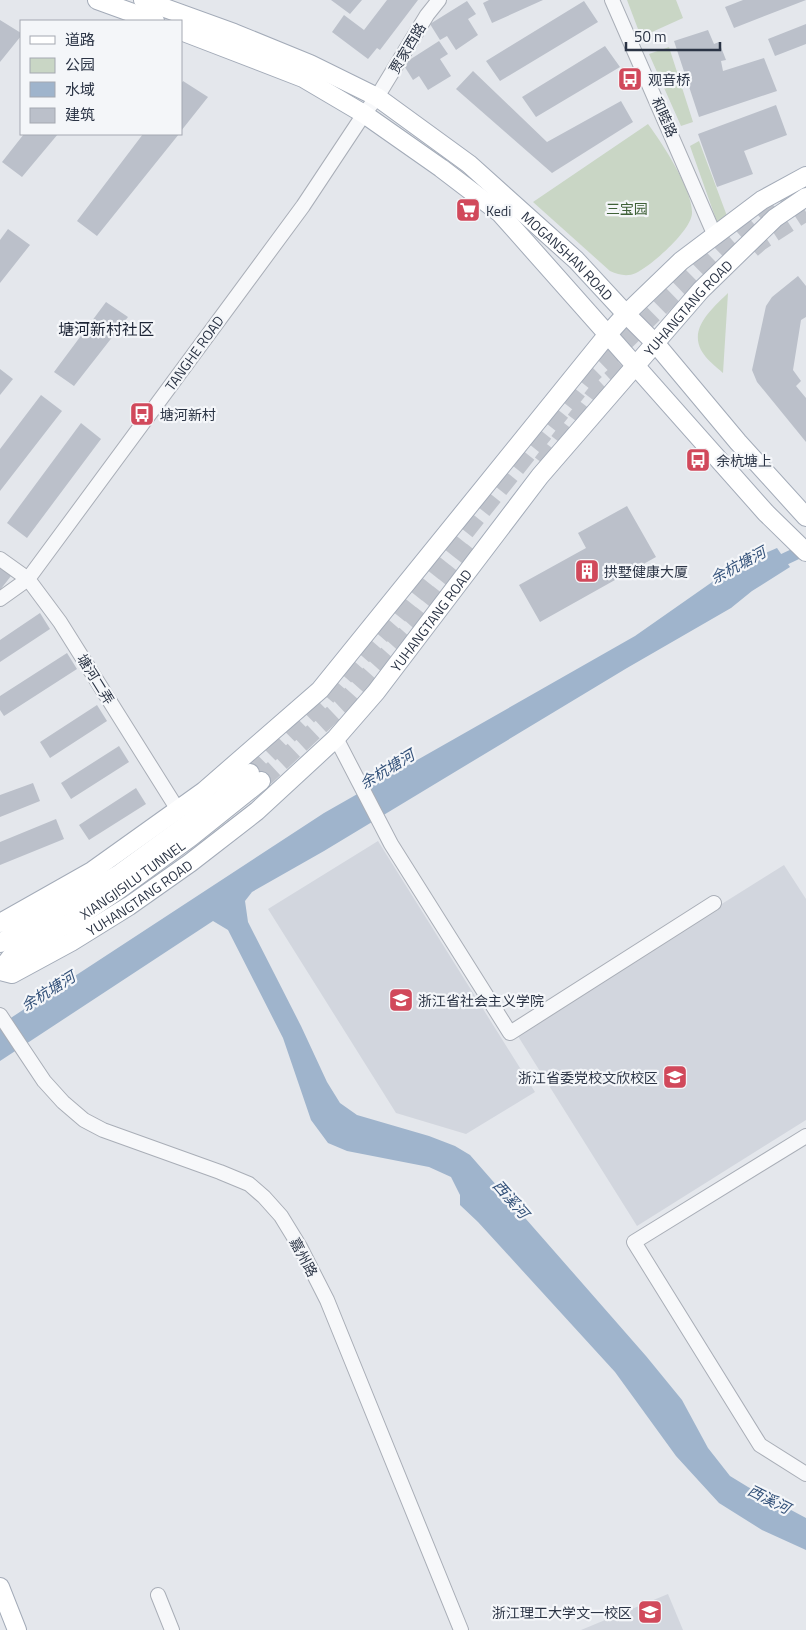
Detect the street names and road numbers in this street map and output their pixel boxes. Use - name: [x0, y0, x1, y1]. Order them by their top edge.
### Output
- street label: 贾家西路: [384, 19, 430, 77]
- street label: 和睦路: [647, 94, 683, 140]
- street label: MOGANSHAN ROAD: [517, 206, 618, 305]
- street label: YUHANGTANG ROAD: [638, 255, 737, 360]
- street label: TANGHE ROAD: [160, 311, 228, 395]
- street label: YUHANGTANG ROAD: [385, 564, 476, 676]
- street label: 塘河二弄: [72, 650, 120, 708]
- street label: XIANGJISILU TUNNEL: [75, 834, 189, 924]
- street label: YUHANGTANG ROAD: [82, 854, 196, 941]
- street label: 嘉州路: [285, 1234, 323, 1280]

